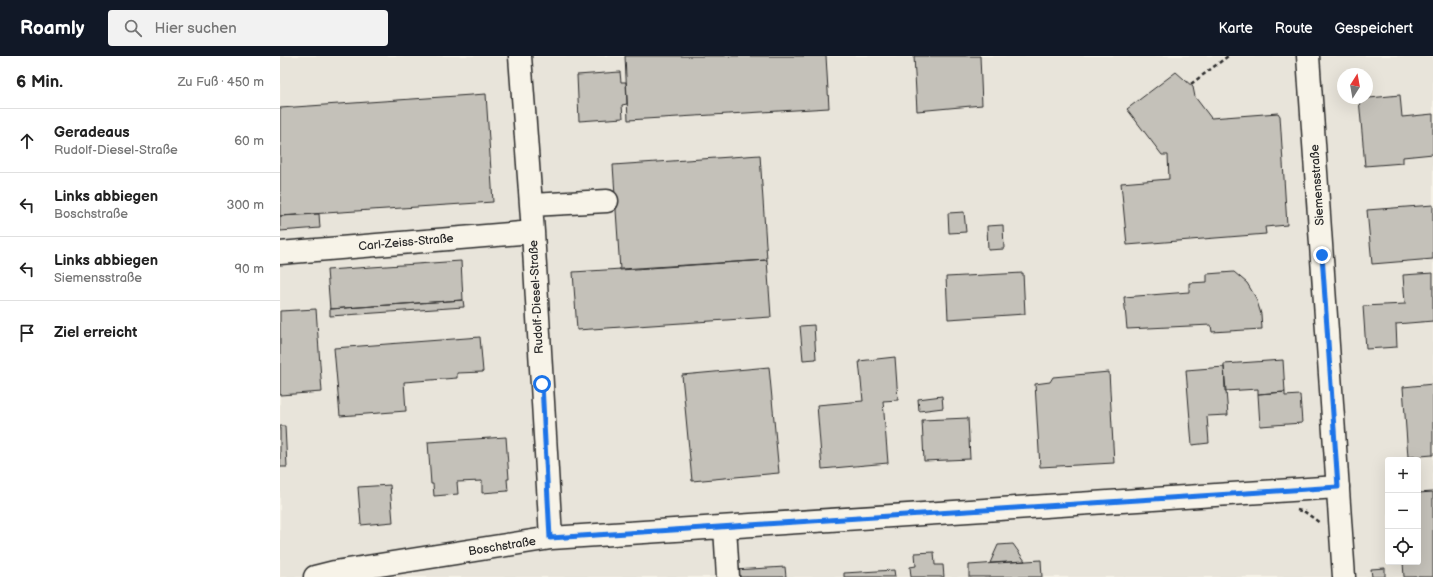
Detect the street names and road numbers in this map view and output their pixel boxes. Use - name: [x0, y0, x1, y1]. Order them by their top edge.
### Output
- street label: Siemensstraße: [1307, 144, 1328, 226]
- street label: Carl-Zeiss-Straße: [358, 231, 454, 254]
- street label: Rudolf-Diesel-Straße: [526, 240, 547, 354]
- street label: Boschstraße: [467, 534, 537, 559]

